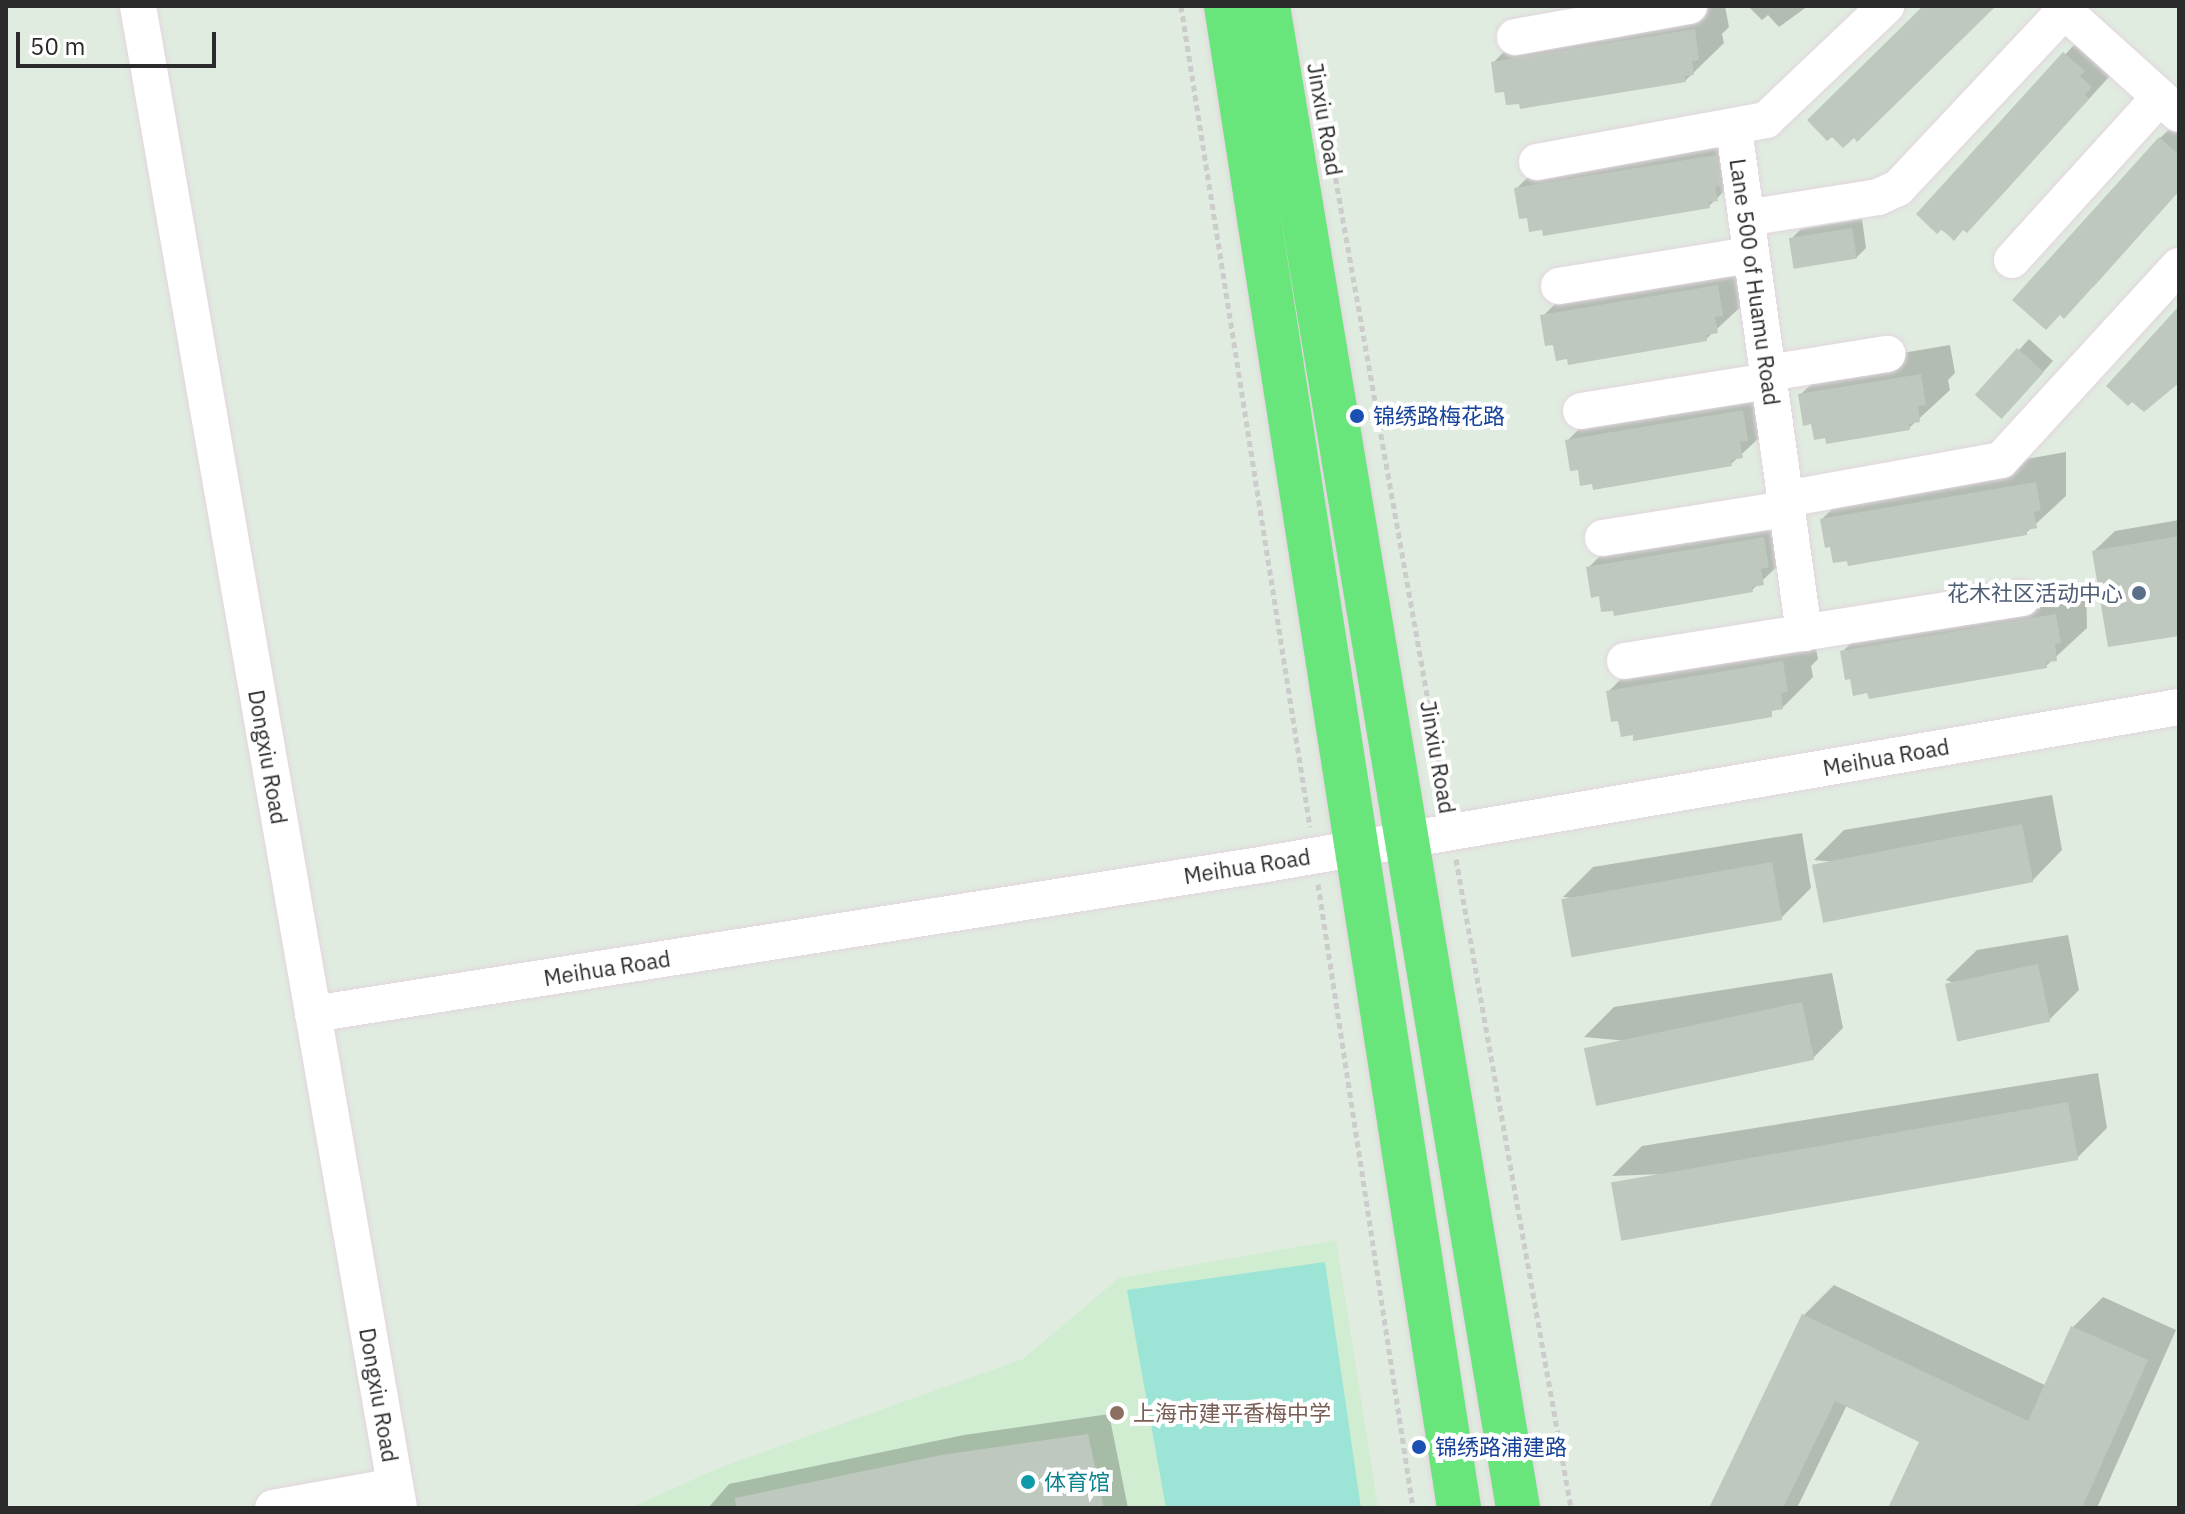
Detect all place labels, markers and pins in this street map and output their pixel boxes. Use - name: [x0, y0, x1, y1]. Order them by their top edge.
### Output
- place label: 锦绣路梅花路: [1373, 403, 1505, 429]
- marker: 锦绣路梅花路: [1348, 407, 1366, 425]
- place label: 花木社区活动中心: [1947, 580, 2123, 606]
- marker: 花木社区活动中心: [2130, 584, 2148, 602]
- place label: 上海市建平香梅中学: [1133, 1400, 1331, 1426]
- marker: 上海市建平香梅中学: [1108, 1404, 1126, 1422]
- place label: 锦绣路浦建路: [1435, 1434, 1567, 1460]
- marker: 锦绣路浦建路: [1410, 1438, 1428, 1456]
- place label: 体育馆: [1044, 1469, 1110, 1495]
- marker: 体育馆: [1019, 1473, 1037, 1491]

